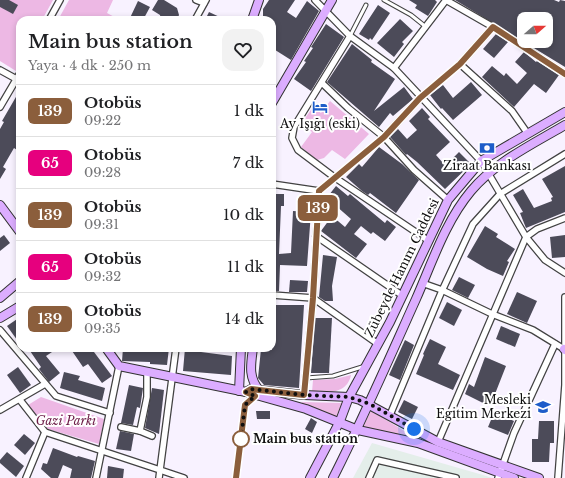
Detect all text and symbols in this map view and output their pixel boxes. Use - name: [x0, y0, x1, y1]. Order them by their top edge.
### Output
- north arrow: [517, 12, 553, 48]
- map controls: [517, 12, 553, 48]
- button: heart: [222, 29, 264, 71]
- text: Main bus station: [28, 30, 193, 53]
- text: Yaya · 4 dk · 250 m: [28, 57, 151, 74]
- text: Otobüs: [84, 93, 142, 112]
- hotel icon: Ay Işığı (eski): [311, 98, 329, 116]
- text: 1 dk: [234, 101, 264, 120]
- text: 139: [38, 102, 62, 120]
- text: 09:22: [84, 112, 121, 129]
- place label: Ay Işığı (eski): [279, 116, 360, 131]
- bank icon: Ziraat Bankası: [478, 139, 496, 157]
- text: Otobüs: [84, 145, 142, 164]
- text: 7 dk: [233, 153, 264, 172]
- text: 65: [41, 154, 59, 172]
- place label: Ziraat Bankası: [443, 158, 531, 173]
- text: 09:28: [84, 164, 121, 181]
- line badge: 139: [295, 195, 341, 221]
- street label: Zübeyde Hanım Caddesi: [361, 196, 442, 340]
- text: Otobüs: [84, 197, 142, 216]
- text: 139: [306, 199, 330, 217]
- text: 10 dk: [223, 205, 264, 224]
- text: 139: [38, 206, 62, 224]
- text: 09:31: [84, 216, 119, 233]
- text: Otobüs: [84, 249, 142, 268]
- text: 11 dk: [227, 257, 264, 276]
- text: 65: [41, 258, 59, 276]
- text: 09:32: [84, 268, 121, 285]
- text: Otobüs: [84, 301, 142, 320]
- text: 14 dk: [225, 309, 264, 328]
- text: 139: [38, 310, 62, 328]
- text: 09:35: [84, 320, 121, 337]
- place label: Mesleki Egitim Merkezi: [436, 392, 531, 421]
- school or university icon: Mesleki Egitim Merkezi: [534, 398, 552, 416]
- park label: Gazi Parkı: [36, 413, 96, 428]
- your location: [404, 419, 424, 439]
- marker: Main bus station: [232, 430, 250, 448]
- place label: Main bus station: [253, 431, 358, 446]

